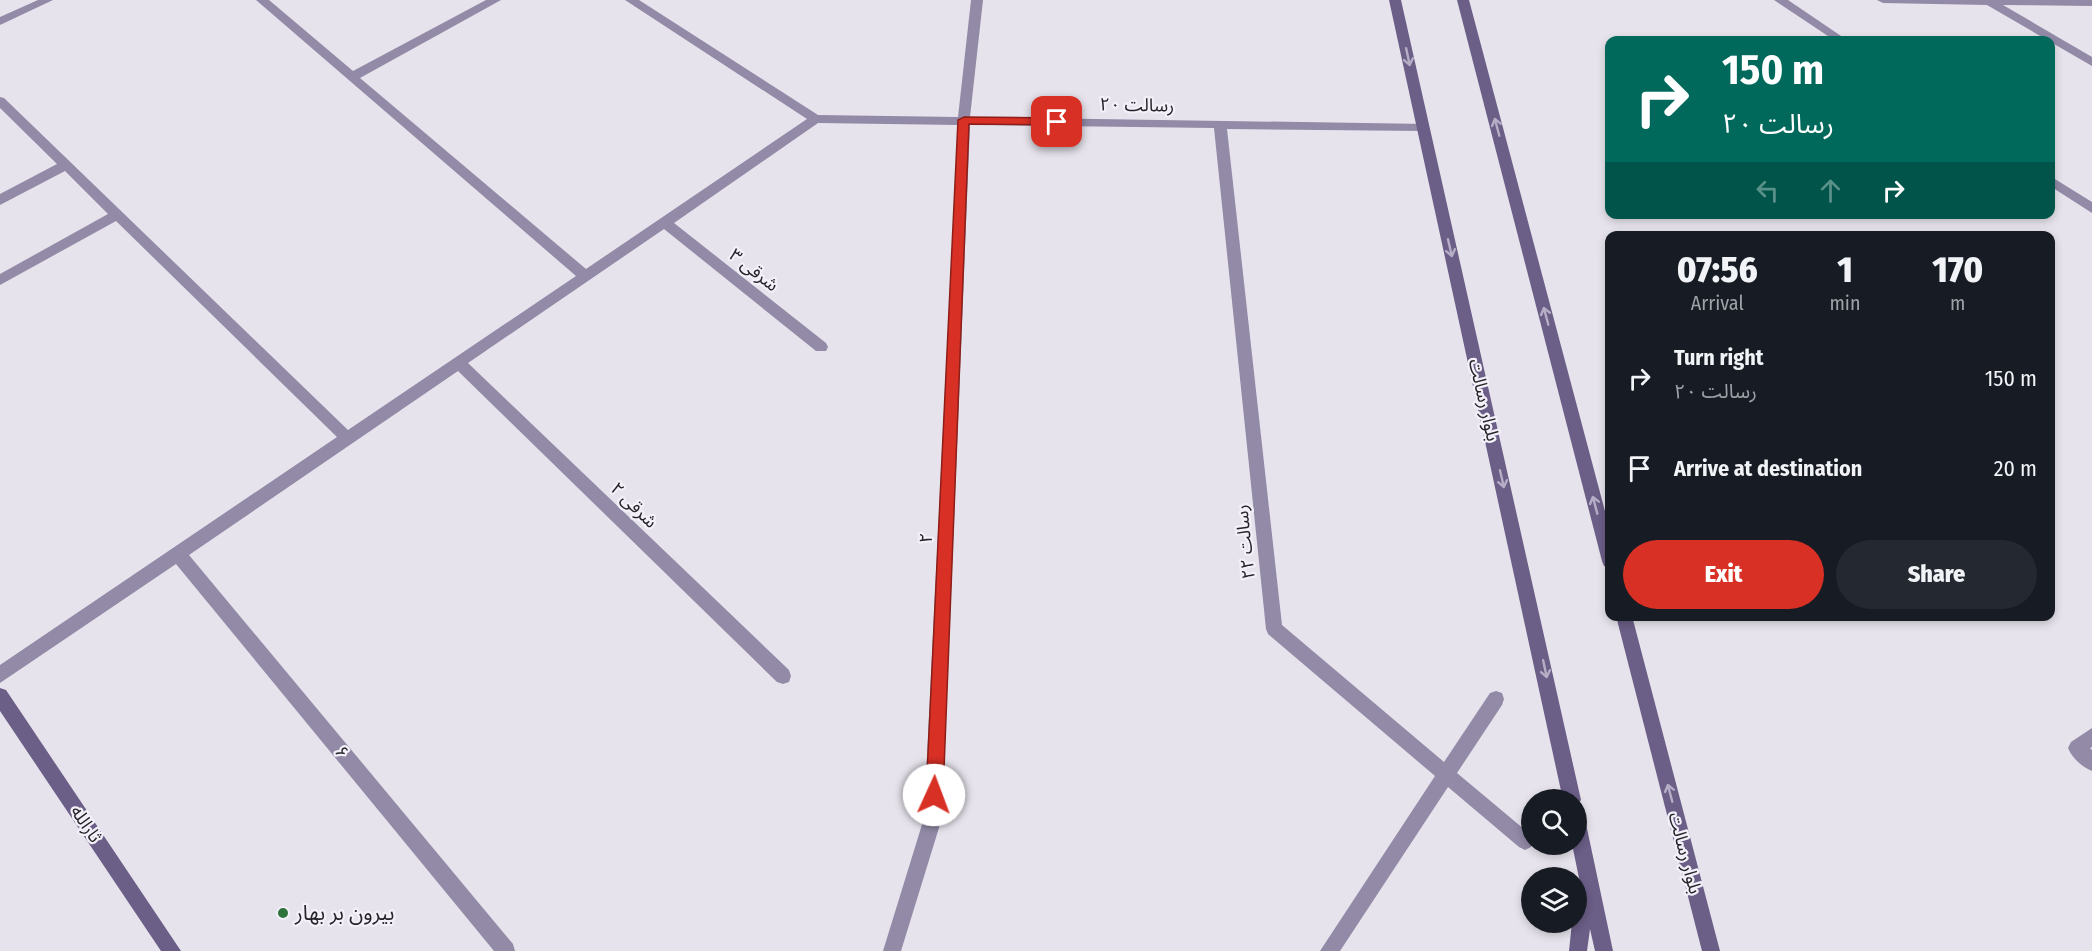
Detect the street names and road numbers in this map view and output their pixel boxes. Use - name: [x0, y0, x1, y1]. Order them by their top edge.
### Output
- street label: رسالت ۲۰: [1100, 93, 1174, 117]
- street label: ۳ شرقی: [725, 244, 783, 296]
- street label: بلوار رسالت: [1464, 357, 1504, 443]
- street label: ۲ شرقی: [606, 477, 662, 533]
- street label: رسالت ۲۲: [1230, 504, 1260, 580]
- street label: ۲: [915, 532, 937, 544]
- street label: ۶: [330, 741, 354, 763]
- street label: ثارالله: [66, 801, 106, 847]
- street label: بلوار رسالت: [1664, 810, 1706, 896]

